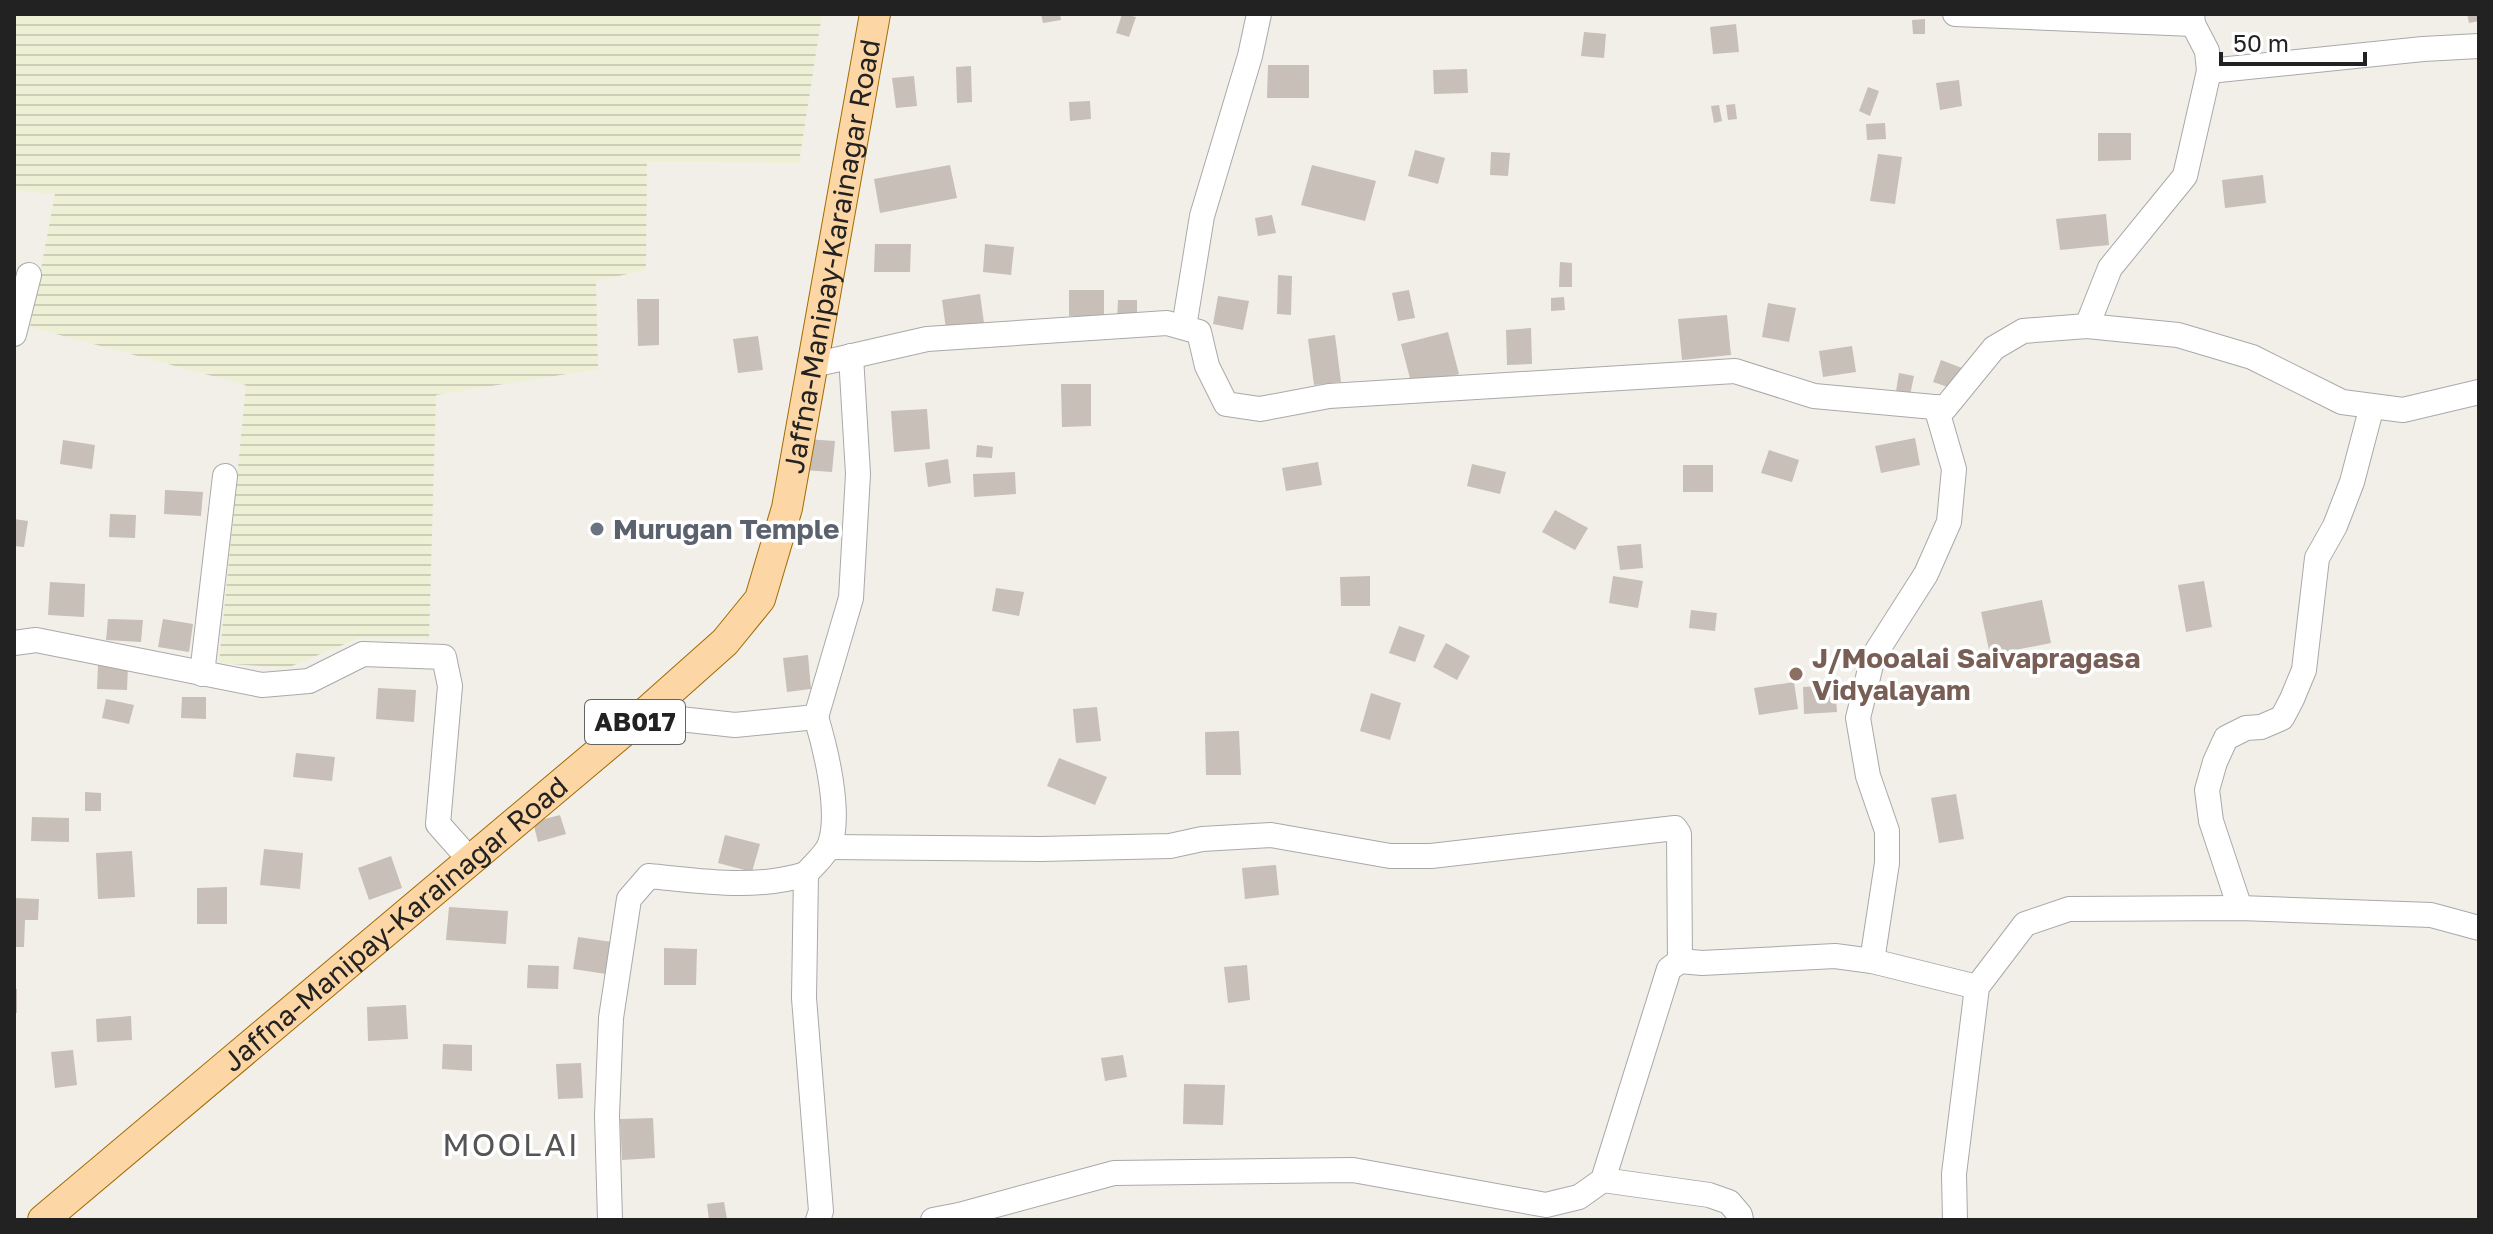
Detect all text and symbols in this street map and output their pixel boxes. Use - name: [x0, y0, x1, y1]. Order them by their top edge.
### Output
- scale bar: [2221, 16, 2365, 66]
- text: 50 m: [2233, 28, 2289, 57]
- street label: Jaffna-Manipay-Karainagar Road: [776, 37, 886, 476]
- place label: Murugan Temple: [613, 512, 840, 545]
- marker: Murugan Temple: [588, 520, 606, 538]
- place label: J/Mooalai Saivapragasa Vidyalayam: [1812, 641, 2141, 706]
- marker: J/Mooalai Saivapragasa Vidyalayam: [1787, 665, 1805, 683]
- road number: AB017: [585, 700, 685, 744]
- street label: Jaffna-Manipay-Karainagar Road: [216, 769, 574, 1078]
- district label: MOOLAI: [442, 1125, 580, 1163]

